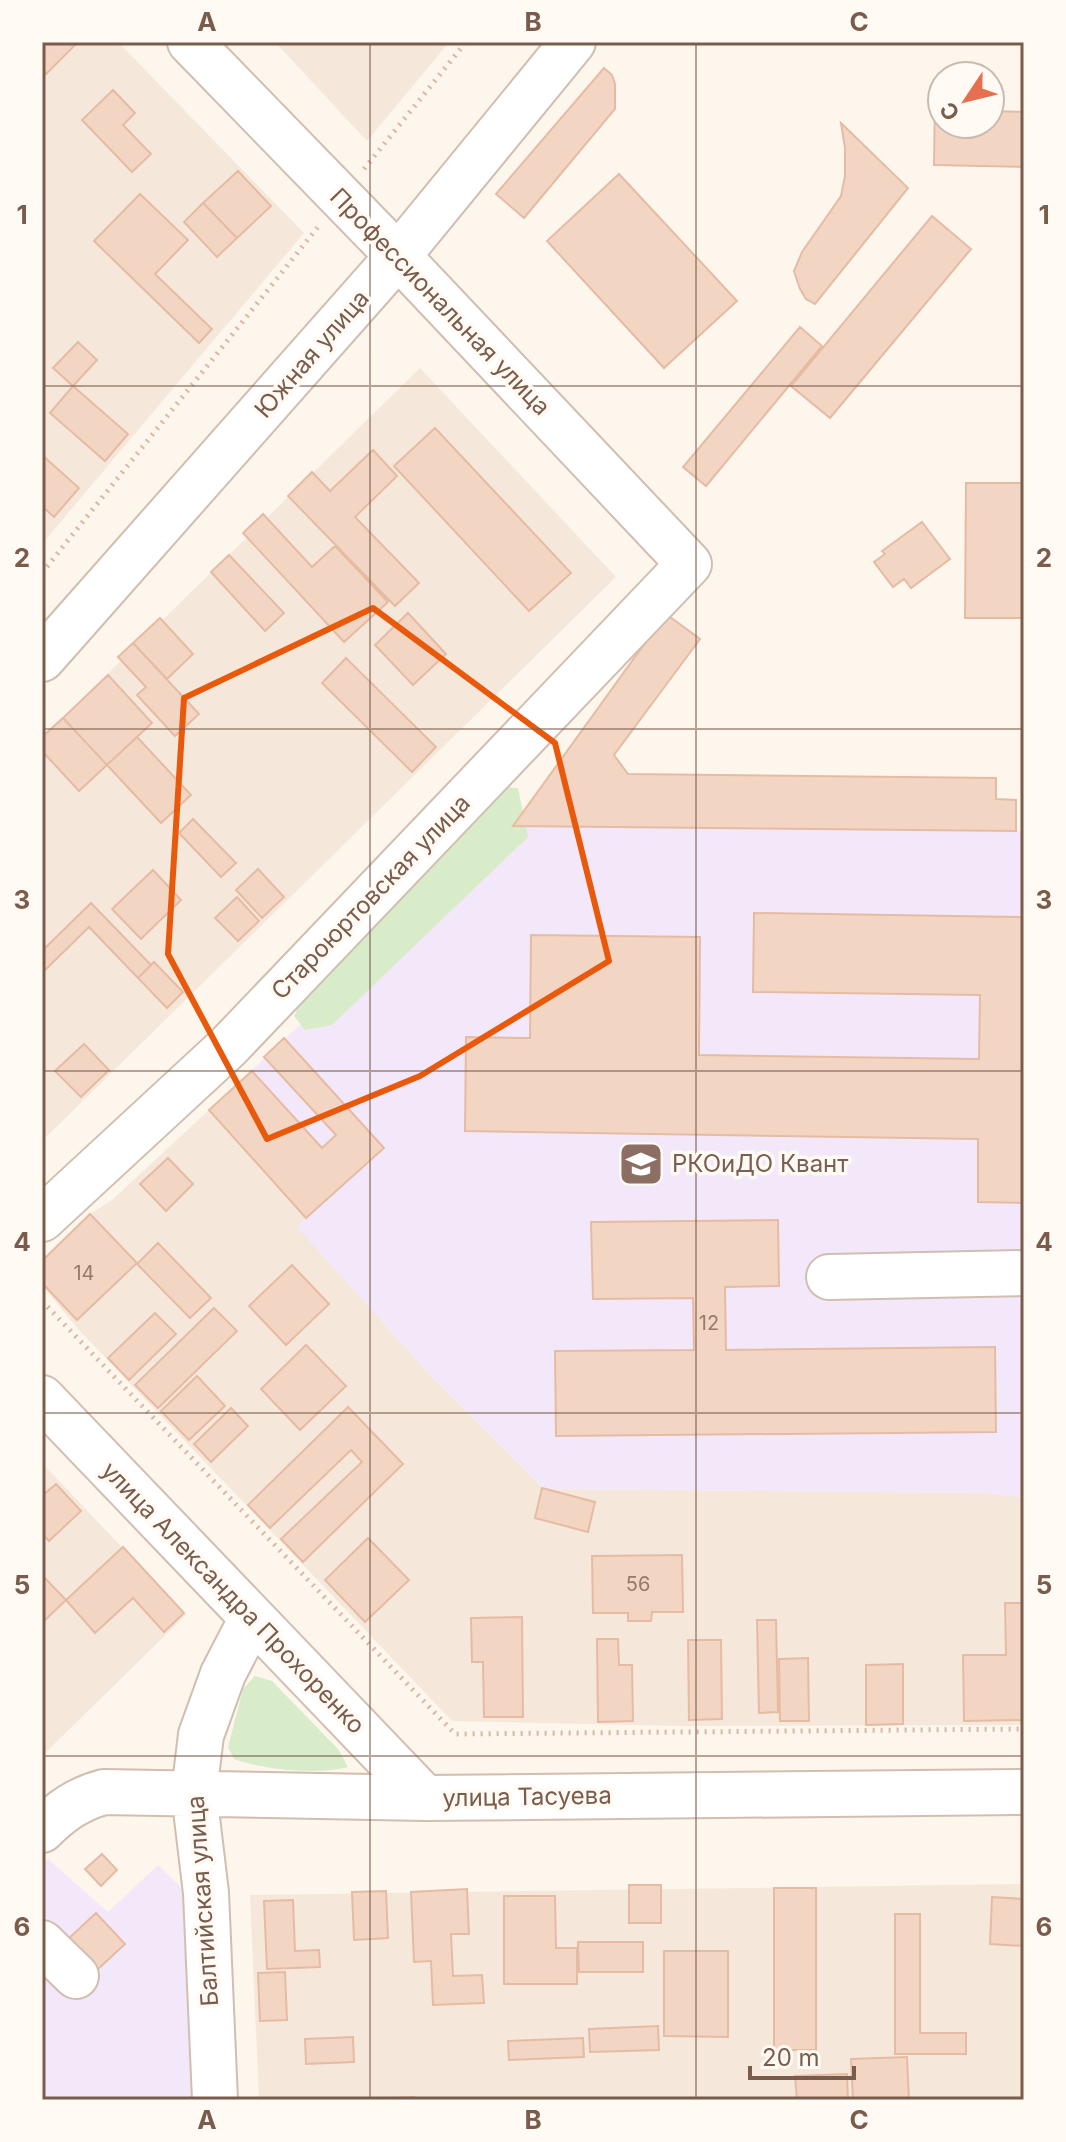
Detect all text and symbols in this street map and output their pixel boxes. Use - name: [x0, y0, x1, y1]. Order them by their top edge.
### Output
- text: A: [197, 6, 217, 37]
- text: B: [524, 6, 542, 37]
- text: C: [849, 6, 869, 37]
- north arrow: [926, 60, 1006, 140]
- text: С: [934, 97, 965, 126]
- street label: Профессиональная улица: [324, 182, 556, 421]
- text: 1: [16, 199, 28, 230]
- text: 1: [1038, 199, 1050, 230]
- street label: Южная улица: [248, 284, 375, 423]
- text: 2: [14, 542, 30, 573]
- text: 2: [1036, 542, 1052, 573]
- street label: Староюртовская улица: [265, 788, 476, 1005]
- text: 3: [14, 884, 30, 915]
- text: 3: [1036, 884, 1052, 915]
- school or university icon: РКОиДО Квант: [617, 1140, 665, 1188]
- place label: РКОиДО Квант: [672, 1149, 848, 1178]
- text: 4: [13, 1226, 31, 1257]
- text: 4: [1035, 1226, 1053, 1257]
- house number: 14: [73, 1261, 95, 1285]
- house number: 12: [699, 1311, 719, 1335]
- street label: улица Александра Прохоренко: [96, 1456, 371, 1740]
- text: 5: [14, 1569, 30, 1600]
- text: 5: [1036, 1569, 1052, 1600]
- house number: 56: [626, 1572, 650, 1596]
- street label: улица Тасуева: [442, 1781, 612, 1812]
- street label: Балтийская улица: [181, 1795, 224, 2007]
- text: 6: [14, 1911, 30, 1942]
- text: 6: [1036, 1911, 1052, 1942]
- scale bar: [750, 2030, 854, 2080]
- text: 20 m: [762, 2043, 820, 2072]
- text: A: [197, 2104, 217, 2135]
- text: B: [524, 2104, 542, 2135]
- text: C: [849, 2104, 869, 2135]

